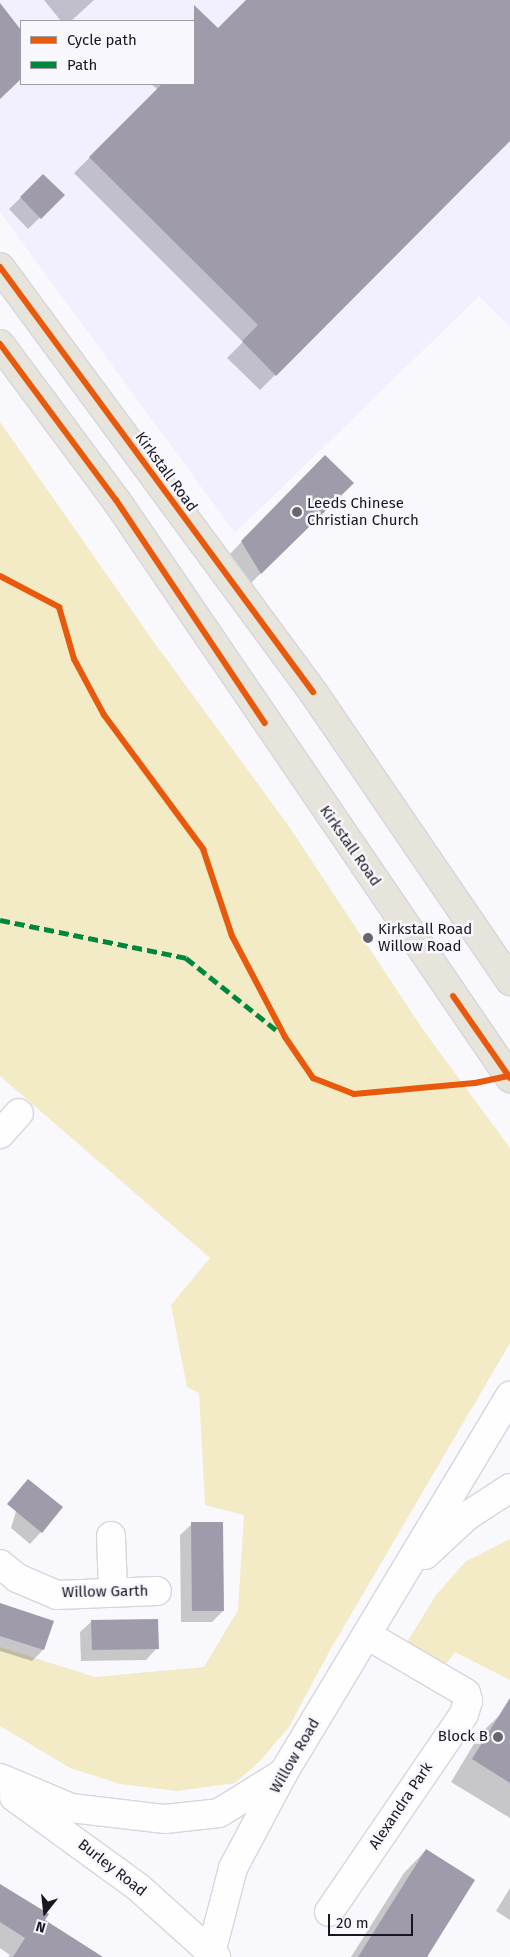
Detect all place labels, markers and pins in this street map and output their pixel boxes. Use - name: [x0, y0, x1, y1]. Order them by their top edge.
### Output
- place label: Leeds Chinese Christian Church: [307, 494, 419, 529]
- marker: Leeds Chinese Christian Church: [291, 506, 303, 518]
- place label: Kirkstall Road Willow Road: [378, 920, 472, 955]
- marker: Kirkstall Road Willow Road: [362, 932, 374, 944]
- place label: Block B: [438, 1728, 488, 1746]
- marker: Block B: [492, 1731, 504, 1743]

